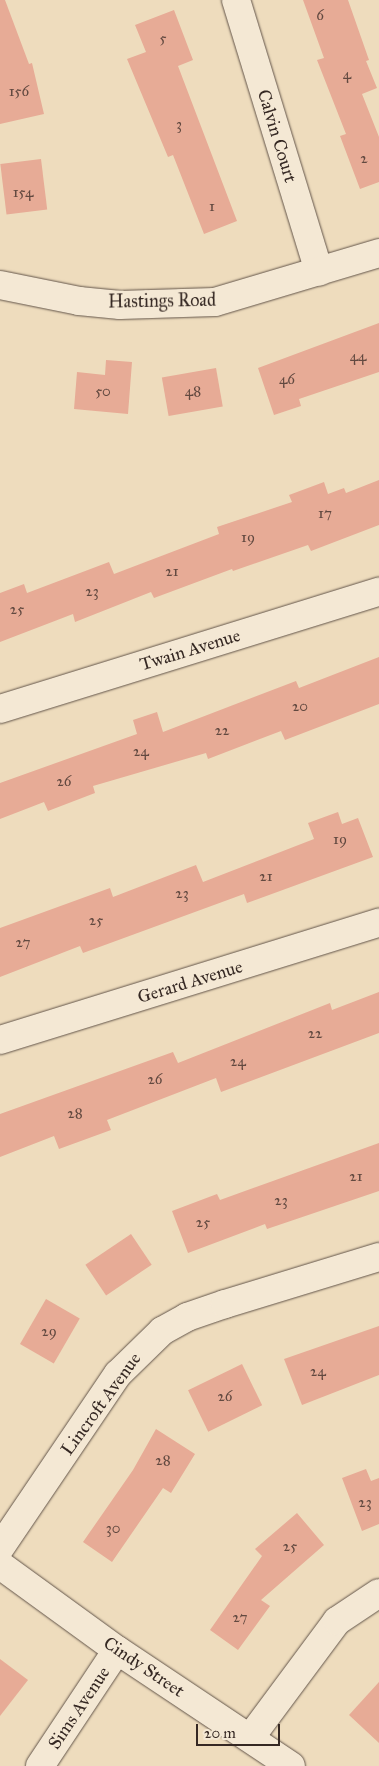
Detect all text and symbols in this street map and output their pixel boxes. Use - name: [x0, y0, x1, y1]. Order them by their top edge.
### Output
- house number: 6: [316, 7, 324, 25]
- house number: 5: [160, 30, 166, 48]
- house number: 4: [343, 66, 351, 84]
- house number: 156: [9, 83, 29, 101]
- street label: Calvin Court: [253, 87, 301, 185]
- house number: 3: [176, 116, 182, 134]
- house number: 2: [360, 150, 368, 168]
- house number: 154: [13, 184, 33, 202]
- house number: 1: [209, 198, 215, 216]
- street label: Hastings Road: [108, 289, 216, 313]
- house number: 44: [350, 348, 366, 366]
- house number: 46: [279, 371, 295, 389]
- house number: 50: [95, 383, 111, 401]
- house number: 48: [185, 383, 201, 401]
- house number: 17: [318, 505, 332, 523]
- house number: 19: [241, 529, 255, 547]
- house number: 21: [165, 563, 179, 581]
- house number: 23: [85, 583, 99, 601]
- house number: 25: [10, 601, 24, 619]
- street label: Twain Avenue: [137, 624, 243, 676]
- house number: 20: [292, 698, 308, 716]
- house number: 22: [215, 722, 229, 740]
- house number: 24: [133, 743, 149, 761]
- house number: 26: [56, 773, 72, 791]
- house number: 19: [333, 831, 347, 849]
- house number: 21: [259, 868, 273, 886]
- house number: 23: [175, 885, 189, 903]
- house number: 25: [89, 912, 103, 930]
- house number: 27: [15, 934, 30, 952]
- street label: Gerard Avenue: [135, 956, 245, 1008]
- house number: 22: [308, 1025, 322, 1043]
- house number: 24: [230, 1053, 246, 1071]
- house number: 26: [147, 1071, 163, 1089]
- house number: 28: [67, 1105, 83, 1123]
- house number: 21: [349, 1168, 363, 1186]
- house number: 23: [274, 1192, 288, 1210]
- house number: 25: [196, 1214, 210, 1232]
- house number: 29: [41, 1323, 57, 1341]
- street label: Lincroft Avenue: [56, 1348, 146, 1460]
- house number: 24: [310, 1363, 326, 1381]
- house number: 26: [217, 1388, 233, 1406]
- house number: 28: [155, 1452, 171, 1470]
- house number: 23: [358, 1494, 372, 1512]
- house number: 30: [106, 1520, 120, 1538]
- house number: 25: [283, 1538, 297, 1556]
- house number: 27: [232, 1609, 248, 1627]
- street label: Cindy Street: [99, 1632, 189, 1702]
- street label: Sims Avenue: [44, 1663, 114, 1753]
- scale bar: [199, 1714, 283, 1746]
- text: 20 m: [204, 1724, 236, 1742]

